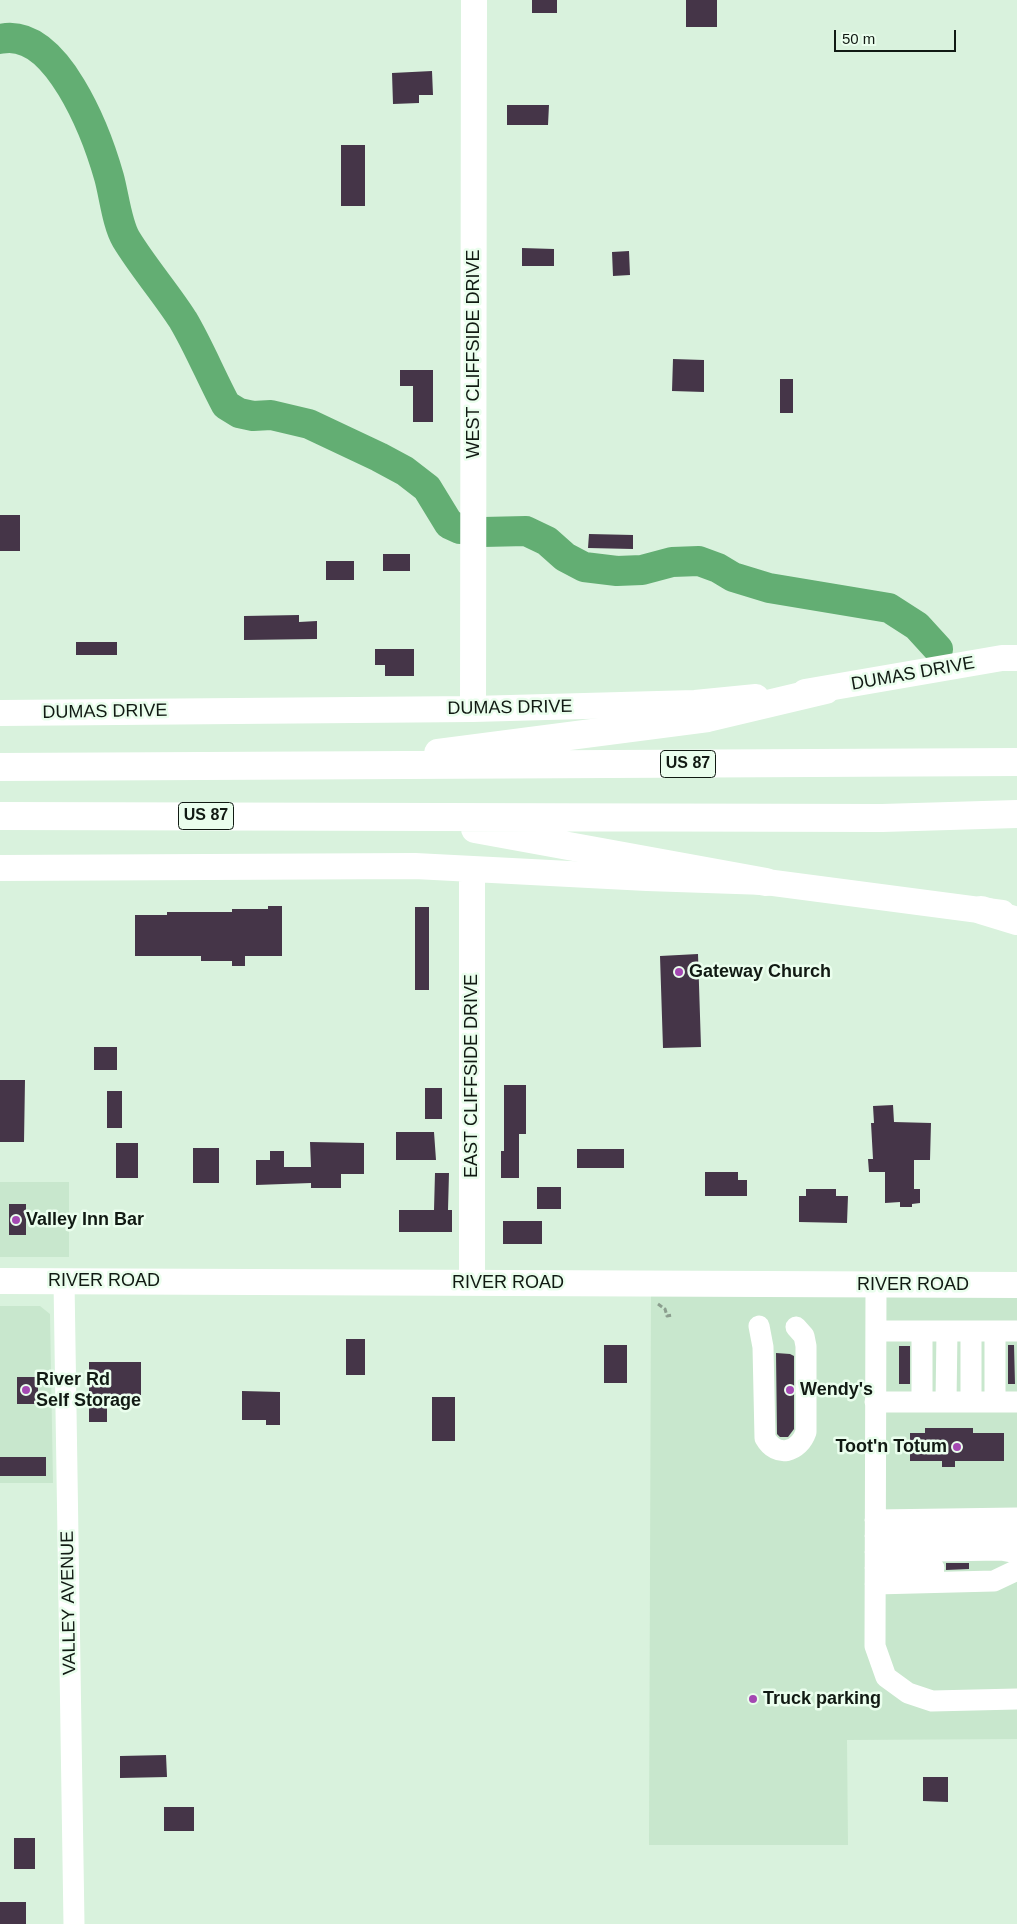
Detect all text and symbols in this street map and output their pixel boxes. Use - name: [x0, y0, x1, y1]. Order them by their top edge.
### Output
- scale bar: [837, 20, 960, 52]
- text: 50 m: [842, 30, 875, 47]
- street label: WEST CLIFFSIDE DRIVE: [463, 249, 485, 459]
- street label: DUMAS DRIVE: [850, 653, 976, 695]
- street label: DUMAS DRIVE: [447, 696, 573, 720]
- street label: DUMAS DRIVE: [42, 700, 168, 724]
- road number: US 87: [660, 751, 716, 778]
- road number: US 87: [178, 802, 234, 829]
- place label: Gateway Church: [689, 961, 831, 983]
- marker: Gateway Church: [673, 966, 685, 978]
- street label: EAST CLIFFSIDE DRIVE: [461, 974, 483, 1178]
- place label: Valley Inn Bar: [26, 1209, 144, 1231]
- marker: Valley Inn Bar: [10, 1214, 22, 1226]
- street label: RIVER ROAD: [48, 1270, 160, 1292]
- street label: RIVER ROAD: [452, 1272, 564, 1294]
- street label: RIVER ROAD: [857, 1274, 969, 1296]
- place label: River Rd Self Storage: [36, 1369, 141, 1412]
- place label: Wendy's: [800, 1379, 873, 1401]
- marker: River Rd Self Storage: [20, 1384, 32, 1396]
- marker: Wendy's: [784, 1384, 796, 1396]
- place label: Toot'n Totum: [835, 1436, 947, 1458]
- marker: Toot'n Totum: [951, 1441, 963, 1453]
- street label: VALLEY AVENUE: [57, 1531, 81, 1675]
- place label: Truck parking: [763, 1688, 881, 1710]
- marker: Truck parking: [747, 1693, 759, 1705]

